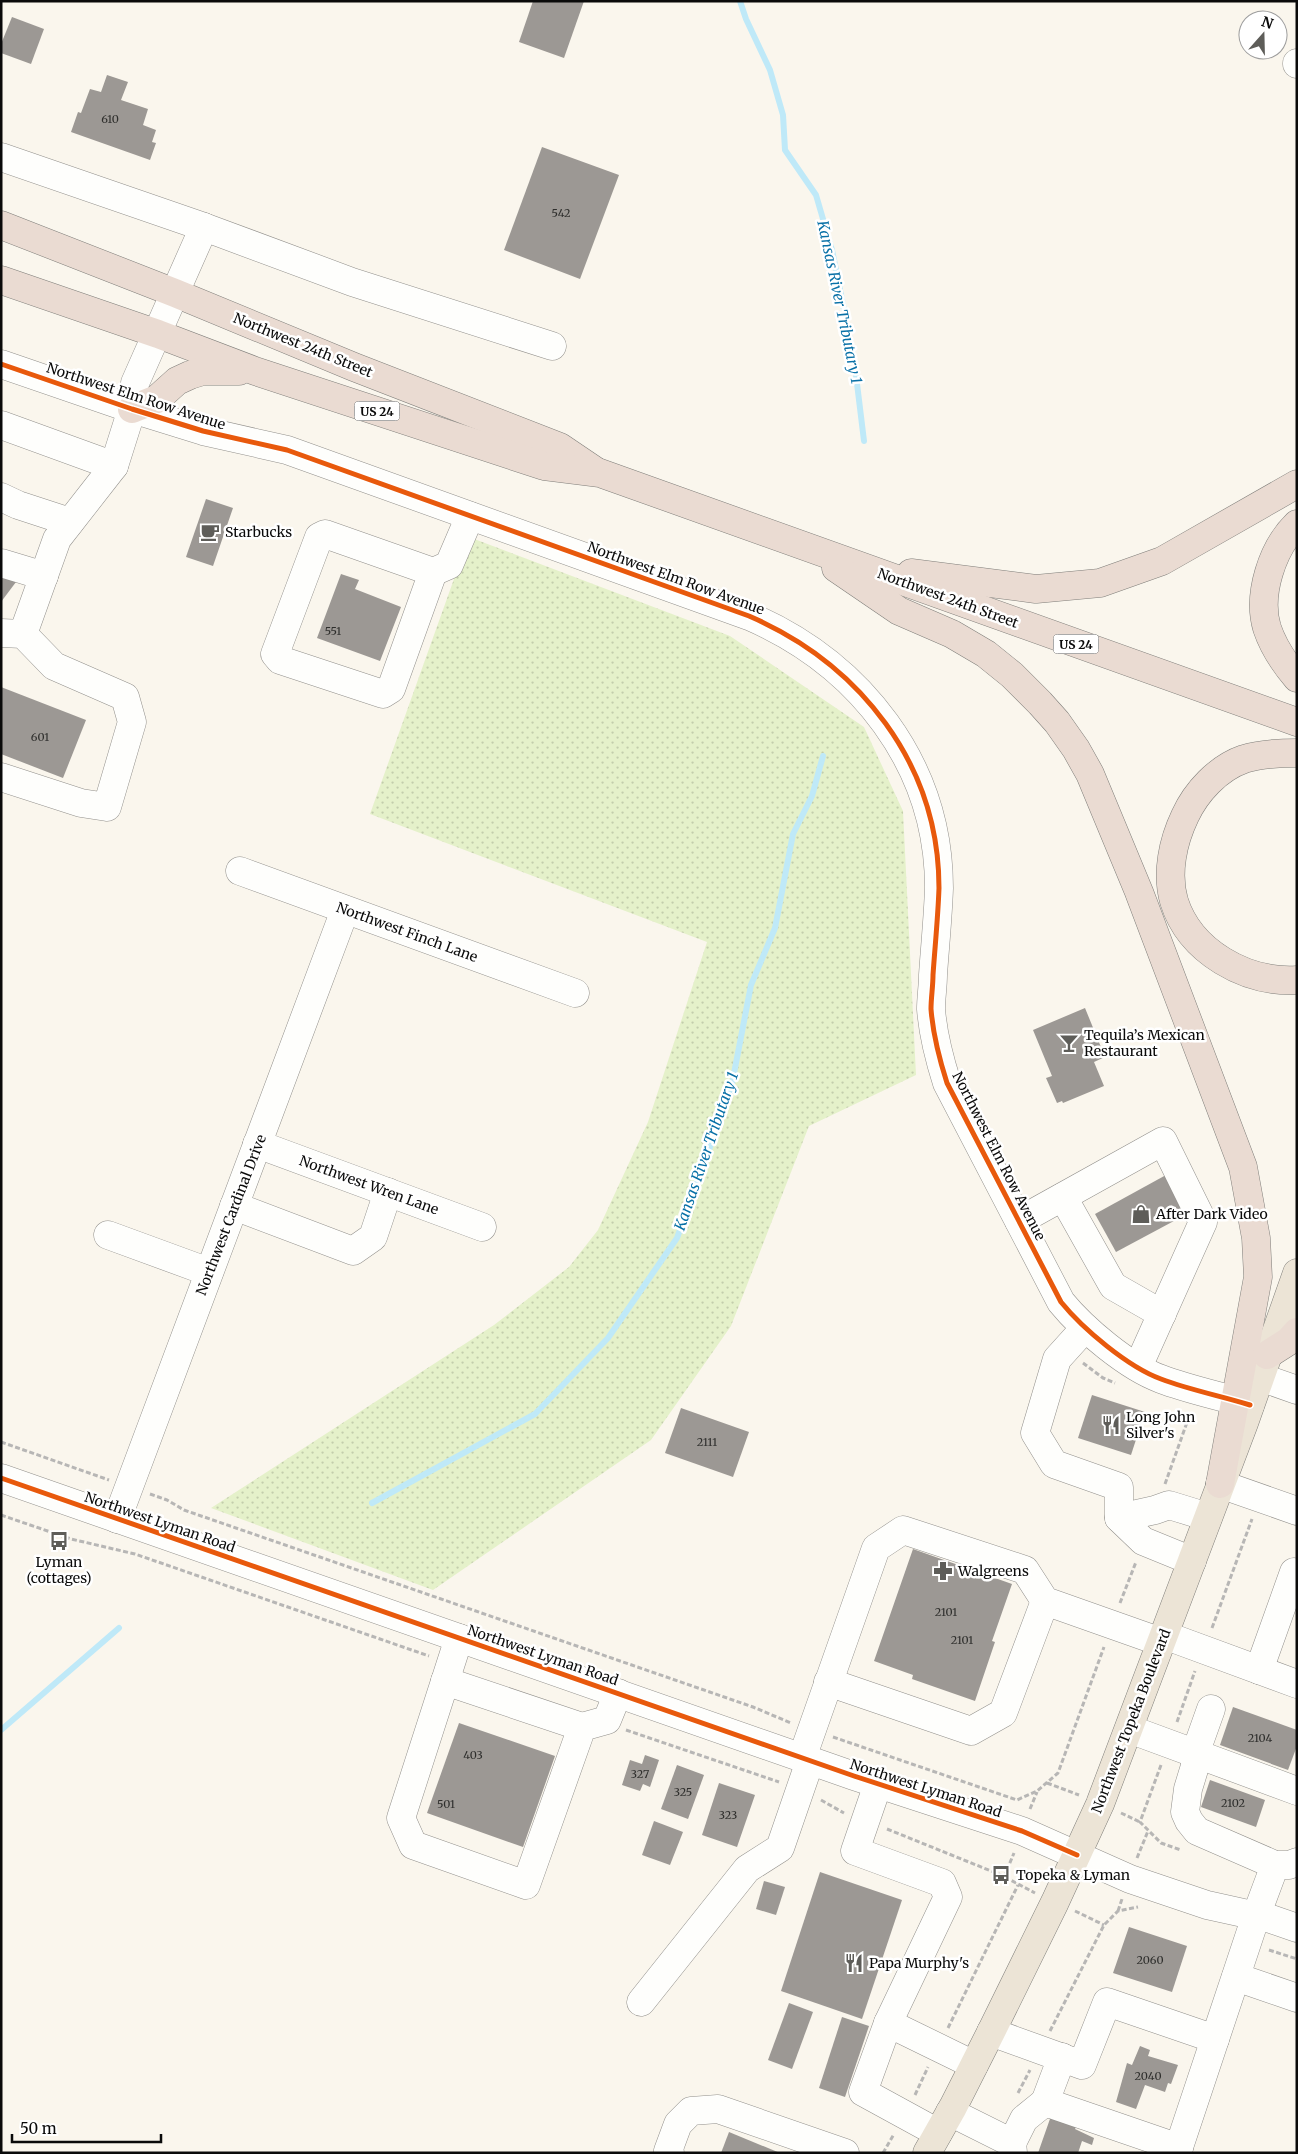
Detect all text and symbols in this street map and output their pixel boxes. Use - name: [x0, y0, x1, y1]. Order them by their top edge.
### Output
- north arrow: [1238, 10, 1288, 60]
- text: N: [1259, 12, 1276, 33]
- house number: 610: [101, 112, 119, 126]
- house number: 542: [552, 206, 570, 220]
- water label: Kansas River Tributary 1: [813, 218, 867, 385]
- street label: Northwest 24th Street: [231, 309, 376, 381]
- street label: Northwest Elm Row Avenue: [44, 359, 228, 433]
- road number: US 24: [354, 402, 400, 421]
- cafe icon: Starbucks: [199, 521, 221, 543]
- place label: Starbucks: [225, 523, 292, 541]
- street label: Northwest Elm Row Avenue: [585, 538, 767, 618]
- street label: Northwest 24th Street: [875, 564, 1021, 632]
- house number: 551: [325, 624, 341, 638]
- road number: US 24: [1054, 634, 1098, 654]
- house number: 601: [31, 730, 49, 744]
- street label: Northwest Finch Lane: [334, 898, 480, 966]
- place label: Tequila’s Mexican Restaurant: [1084, 1026, 1205, 1060]
- bar icon: Tequila’s Mexican Restaurant: [1058, 1032, 1080, 1054]
- water label: Kansas River Tributary 1: [670, 1069, 742, 1234]
- street label: Northwest Elm Row Avenue: [949, 1069, 1049, 1243]
- street label: Northwest Cardinal Drive: [192, 1132, 270, 1298]
- street label: Northwest Wren Lane: [297, 1151, 441, 1219]
- shop icon: After Dark Video: [1130, 1203, 1152, 1225]
- place label: After Dark Video: [1155, 1205, 1268, 1223]
- place label: Long John Silver's: [1126, 1408, 1195, 1442]
- restaurant icon: Long John Silver's: [1100, 1414, 1122, 1436]
- house number: 2111: [697, 1435, 717, 1449]
- street label: Northwest Lyman Road: [82, 1488, 238, 1556]
- bus stop icon: Lyman (cottages): [48, 1530, 70, 1552]
- place label: Lyman (cottages): [27, 1553, 91, 1587]
- pharmacy icon: Walgreens: [932, 1560, 954, 1582]
- place label: Walgreens: [957, 1562, 1029, 1580]
- house number: 2101: [935, 1605, 957, 1619]
- street label: Northwest Lyman Road: [465, 1621, 621, 1689]
- street label: Northwest Topeka Boulevard: [1088, 1626, 1175, 1816]
- house number: 2101: [951, 1633, 973, 1647]
- house number: 2104: [1248, 1731, 1272, 1745]
- house number: 403: [463, 1748, 483, 1762]
- street label: Northwest Lyman Road: [848, 1755, 1005, 1821]
- house number: 327: [631, 1767, 649, 1781]
- house number: 325: [674, 1785, 692, 1799]
- house number: 2102: [1221, 1796, 1245, 1810]
- house number: 501: [437, 1797, 455, 1811]
- house number: 323: [719, 1808, 737, 1822]
- bus stop icon: Topeka & Lyman: [990, 1864, 1012, 1886]
- place label: Topeka & Lyman: [1016, 1866, 1130, 1884]
- restaurant icon: Papa Murphy's: [843, 1952, 865, 1974]
- house number: 2060: [1136, 1953, 1164, 1967]
- place label: Papa Murphy's: [869, 1954, 969, 1972]
- house number: 2040: [1134, 2069, 1162, 2083]
- scale bar: [12, 2112, 161, 2144]
- text: 50 m: [20, 2119, 57, 2138]

